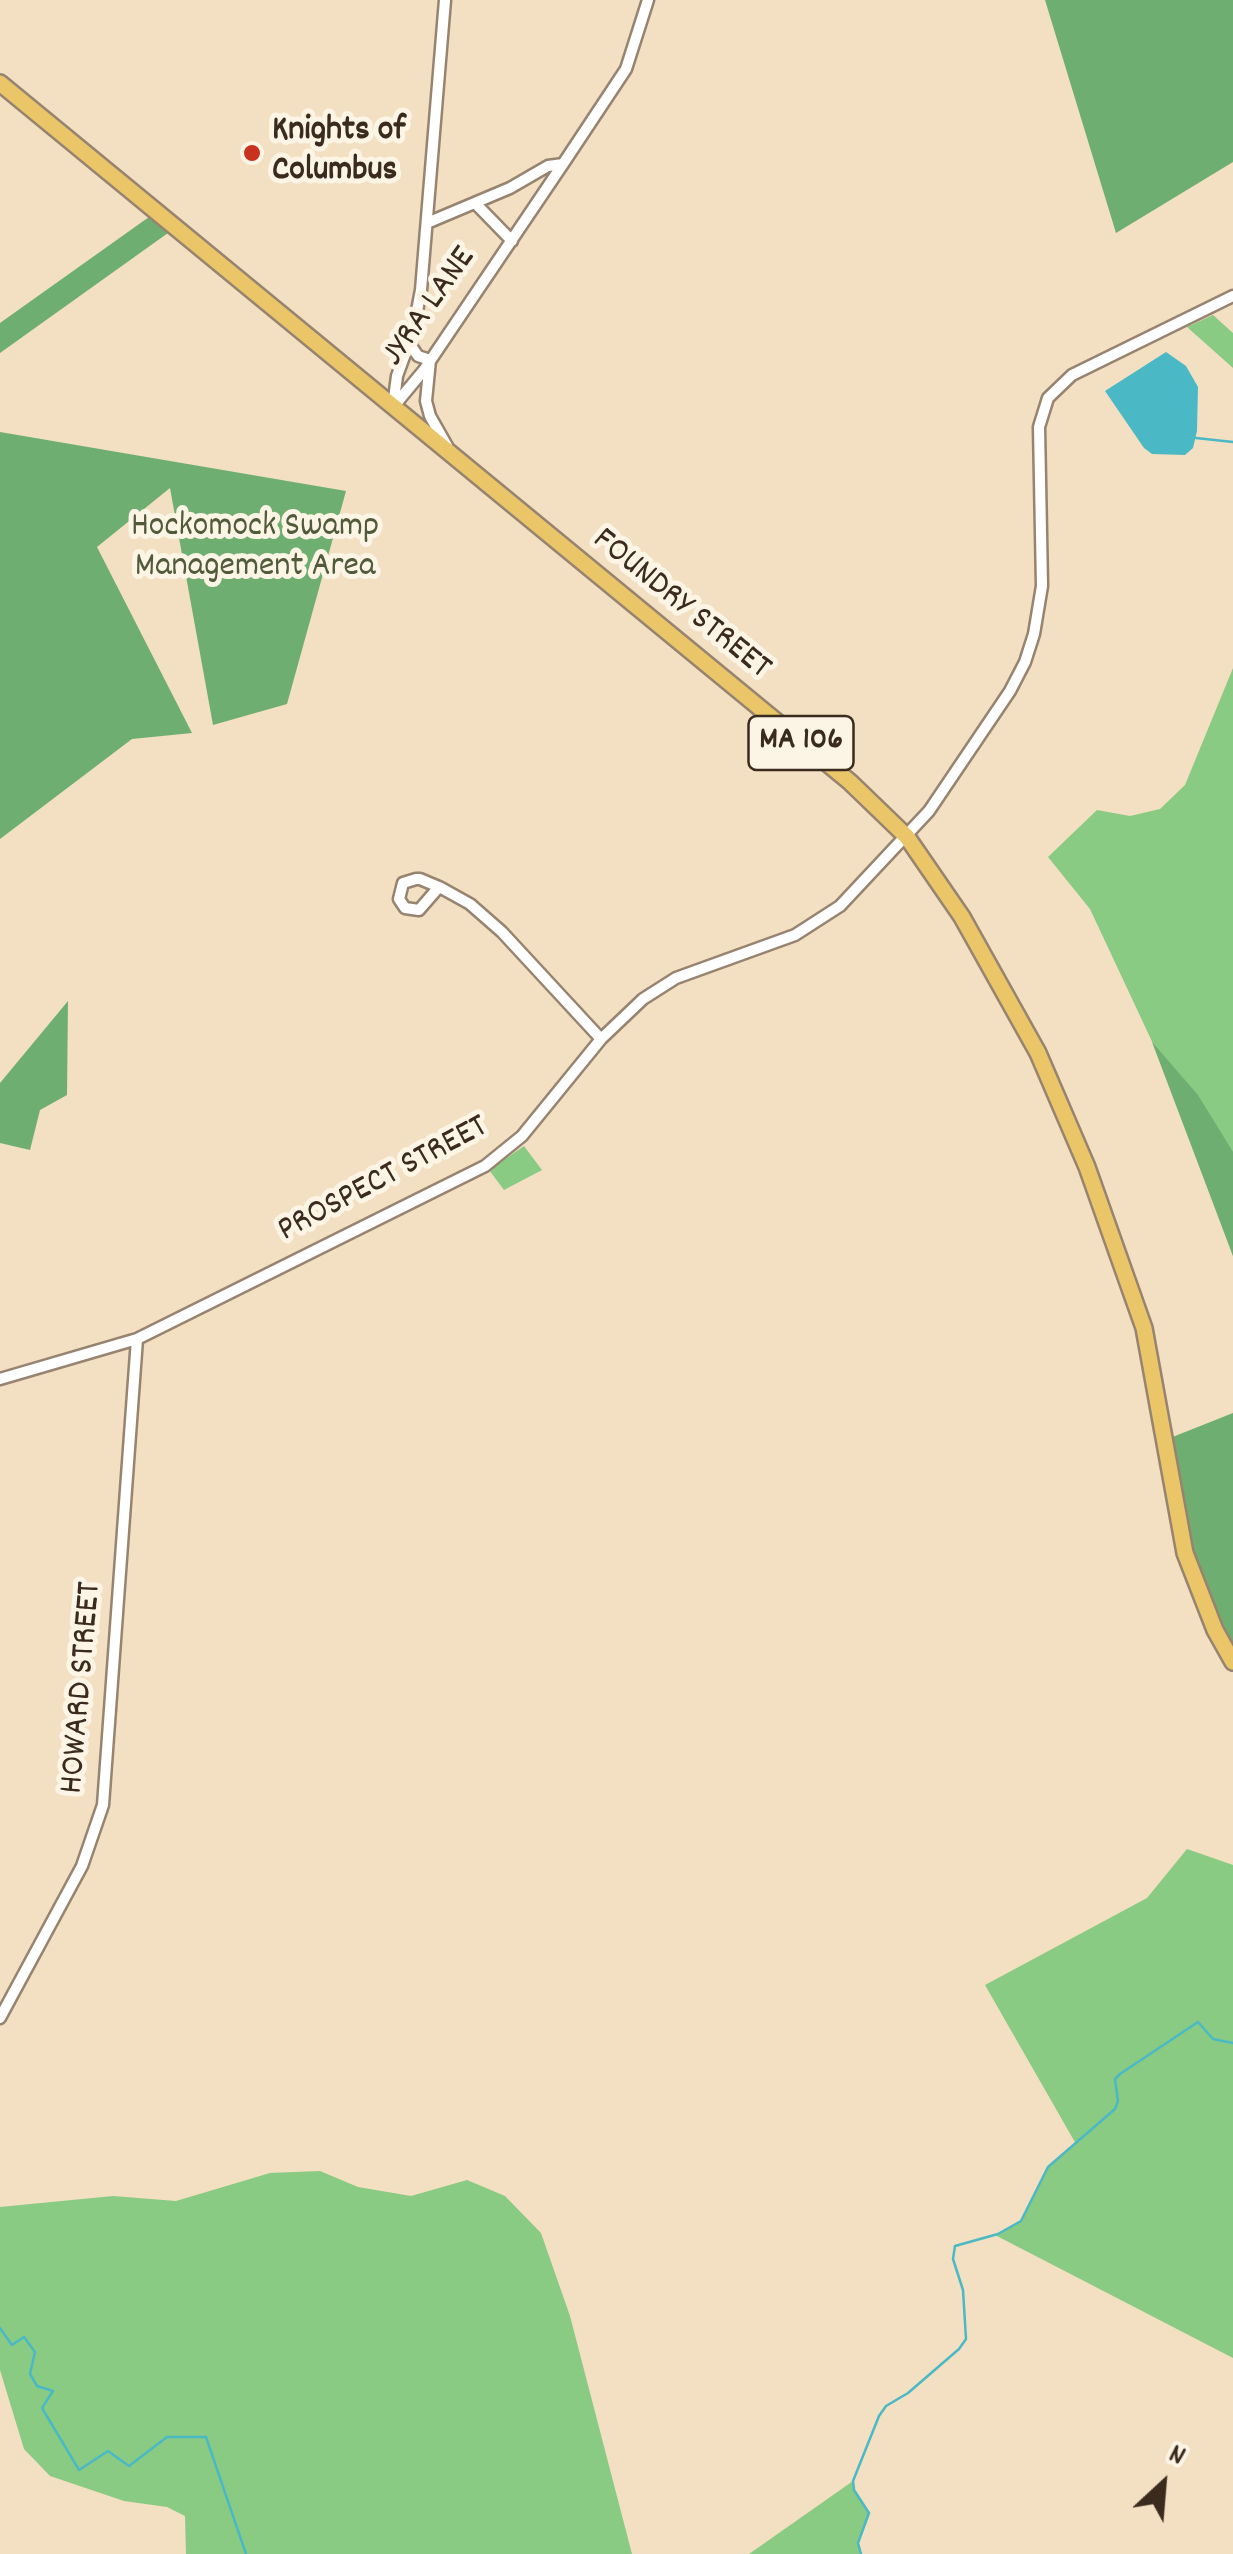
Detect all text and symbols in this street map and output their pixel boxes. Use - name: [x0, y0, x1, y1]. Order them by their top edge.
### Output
- place label: Knights of Columbus: [272, 112, 406, 194]
- marker: Knights of Columbus: [241, 142, 263, 164]
- street label: JYRA LANE: [375, 240, 487, 376]
- park label: Hockomock Swamp Management Area: [131, 508, 379, 590]
- street label: FOUNDRY STREET: [582, 521, 778, 691]
- road number: MA 106: [748, 716, 854, 770]
- street label: PROSPECT STREET: [272, 1108, 496, 1254]
- street label: HOWARD STREET: [54, 1580, 114, 1796]
- north arrow: [1113, 2434, 1213, 2534]
- text: N: [1161, 2436, 1191, 2478]

